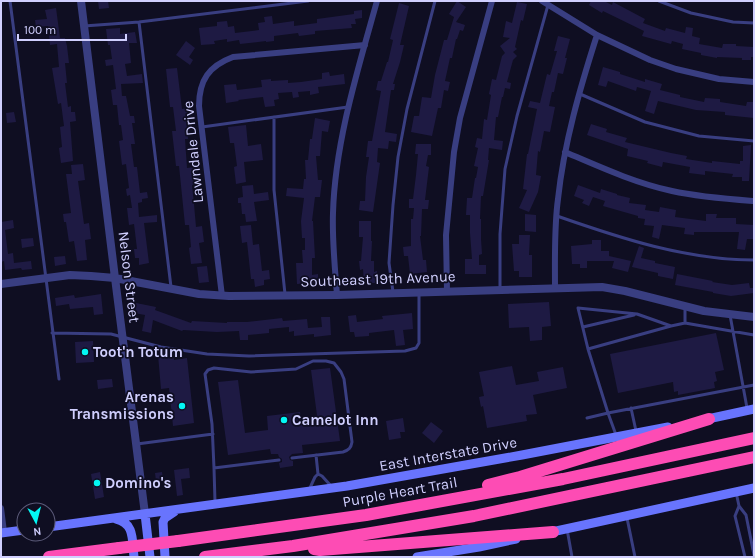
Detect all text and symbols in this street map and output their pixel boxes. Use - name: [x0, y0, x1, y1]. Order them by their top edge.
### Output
- scale bar: [18, 16, 126, 42]
- text: 100 m: [24, 23, 56, 37]
- street label: Lawndale Drive: [179, 100, 207, 204]
- street label: Nelson Street: [114, 230, 144, 324]
- street label: Southeast 19th Avenue: [300, 267, 456, 291]
- place label: Toot'n Totum: [93, 343, 183, 361]
- marker: Toot'n Totum: [80, 347, 90, 357]
- place label: Arenas Transmissions: [70, 388, 174, 423]
- marker: Arenas Transmissions: [177, 401, 187, 411]
- place label: Camelot Inn: [292, 411, 379, 429]
- marker: Camelot Inn: [279, 415, 289, 425]
- street label: East Interstate Drive: [378, 433, 518, 475]
- street label: Purple Heart Trail: [341, 473, 459, 511]
- place label: Domino's: [105, 474, 171, 492]
- marker: Domino's: [92, 478, 102, 488]
- north arrow: [16, 502, 56, 542]
- text: N: [32, 524, 42, 538]

